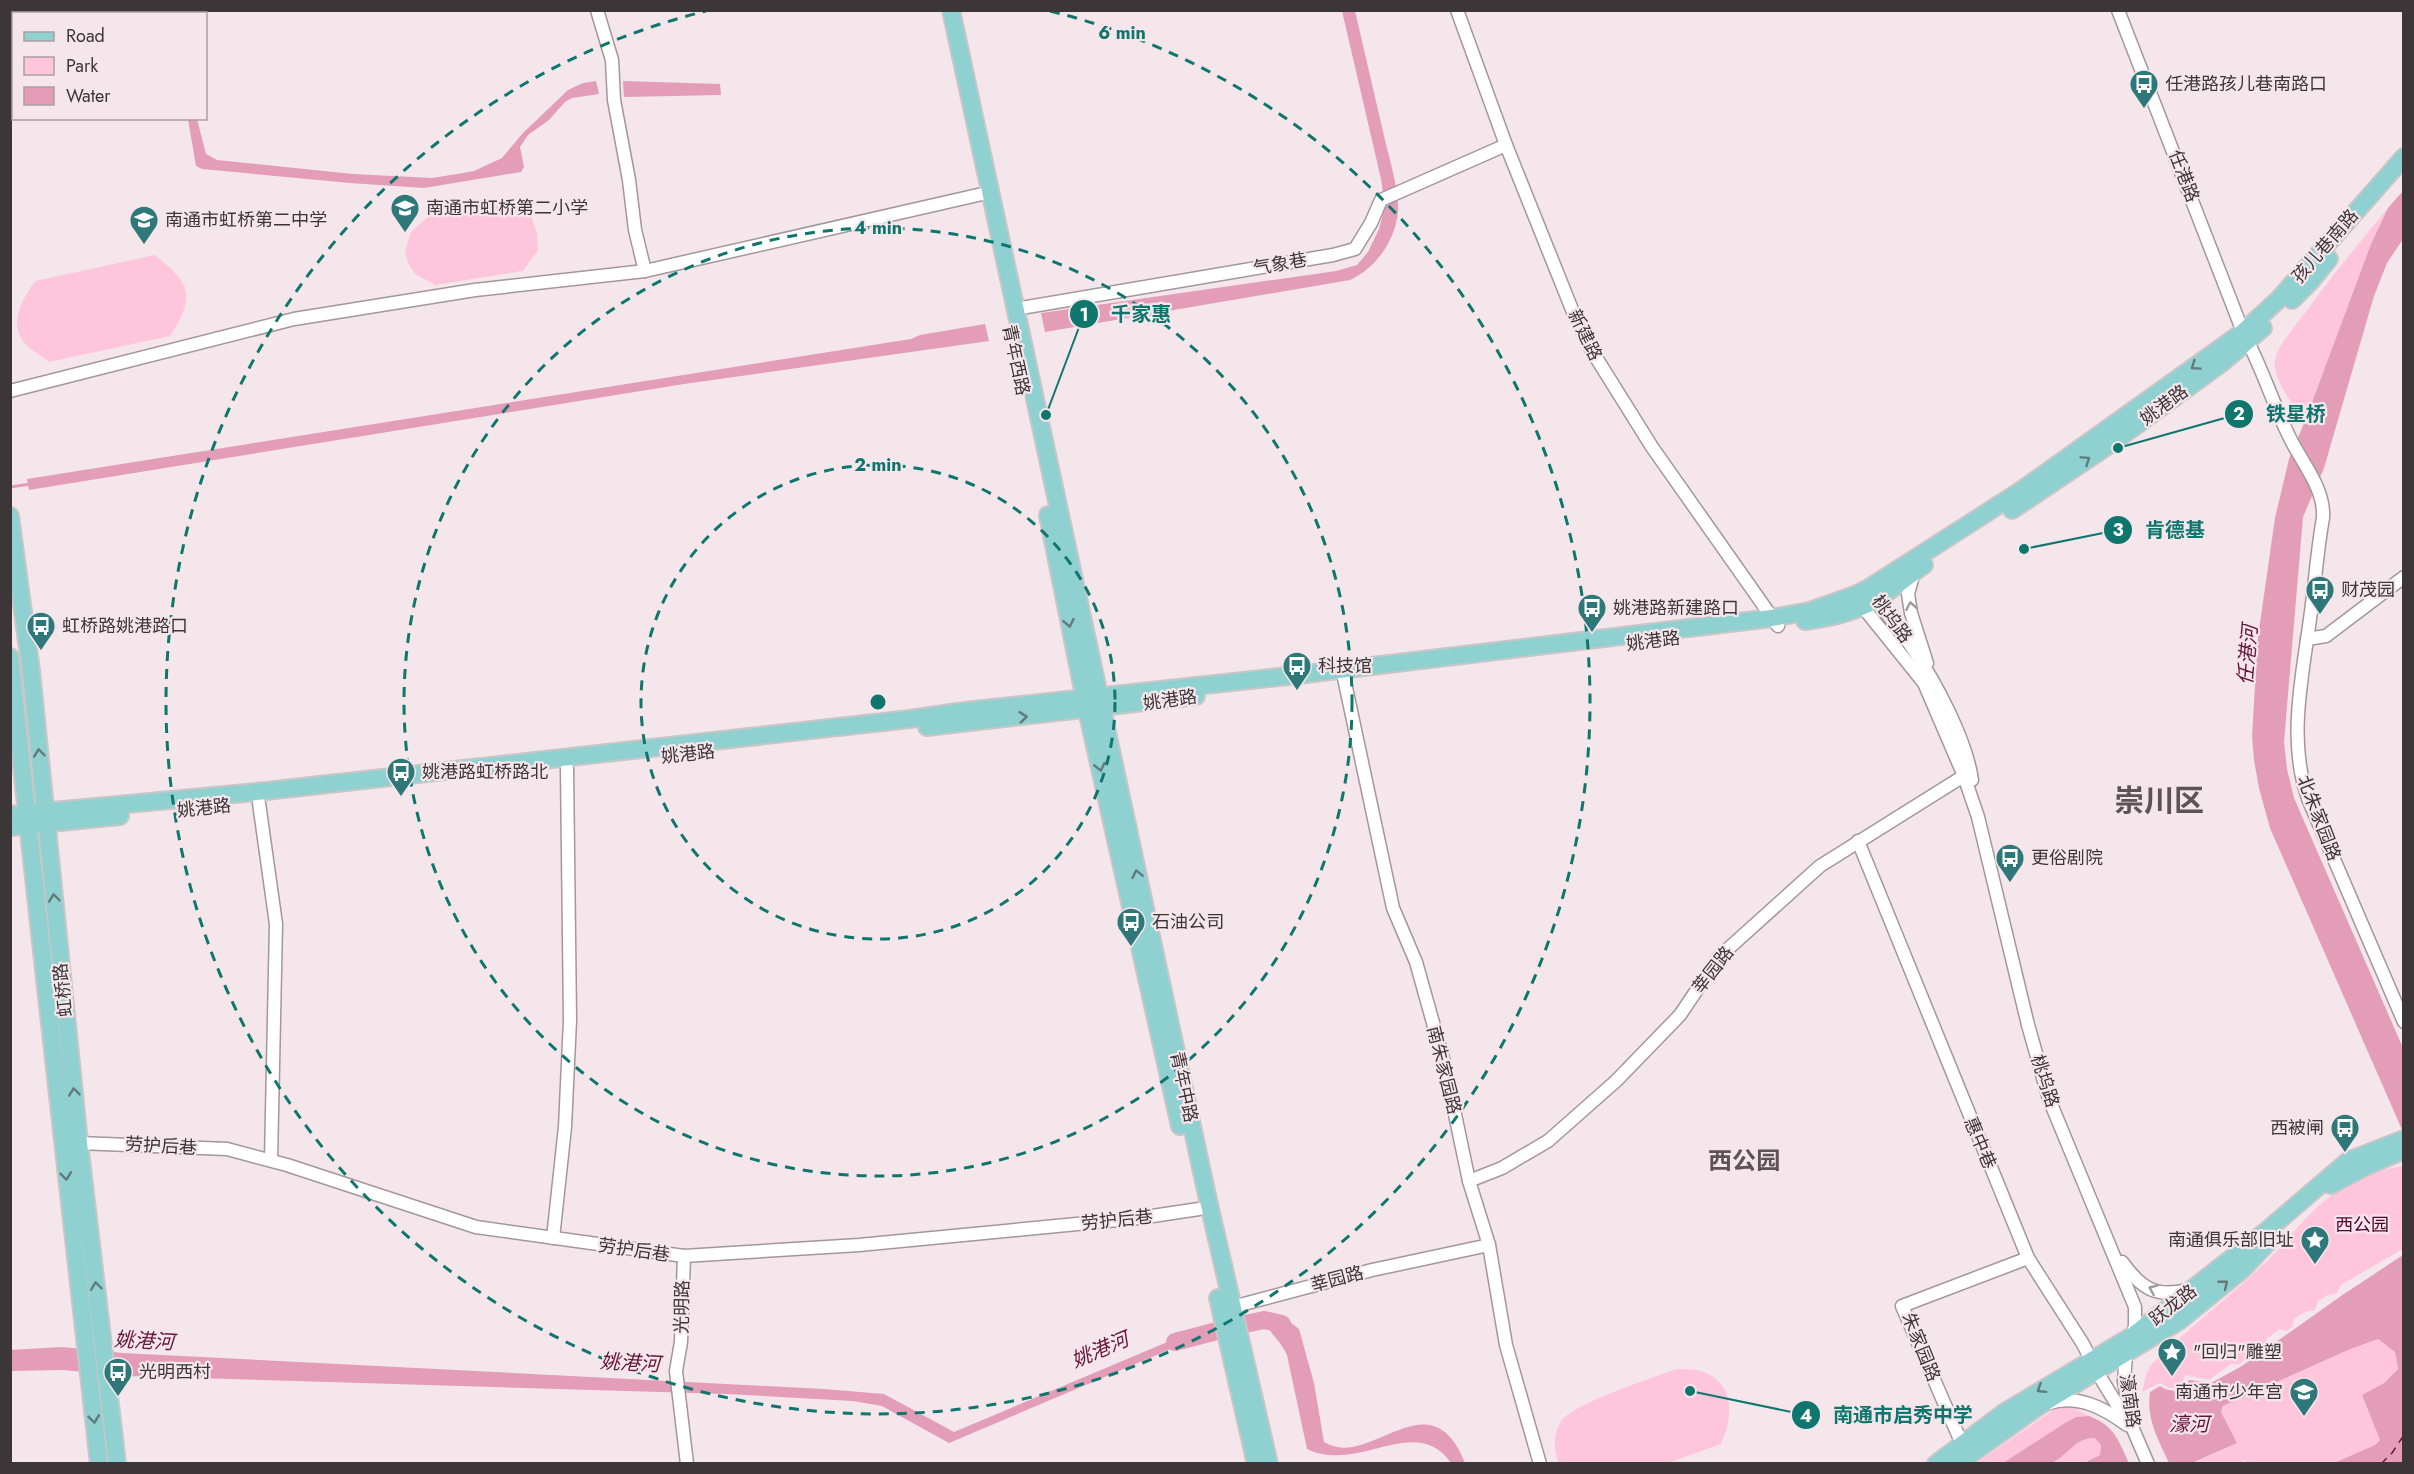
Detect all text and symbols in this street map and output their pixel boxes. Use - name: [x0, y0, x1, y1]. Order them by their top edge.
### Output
- legend: [12, 12, 207, 120]
- text: 6 min: [1098, 20, 1146, 46]
- text: Road: [66, 23, 105, 49]
- text: Park: [66, 53, 98, 79]
- bus stop icon: 任港路孩儿巷南路口: [2128, 68, 2160, 110]
- place label: 任港路孩儿巷南路口: [2165, 71, 2327, 97]
- text: Water: [66, 83, 111, 109]
- street label: 任港路: [2162, 146, 2206, 206]
- school or university icon: 南通市虹桥第二小学: [389, 192, 421, 234]
- place label: 南通市虹桥第二小学: [426, 195, 588, 221]
- school or university icon: 南通市虹桥第二中学: [128, 204, 160, 246]
- street label: 孩儿巷南路: [2286, 204, 2364, 288]
- place label: 南通市虹桥第二中学: [165, 207, 327, 233]
- text: 4 min: [854, 215, 902, 241]
- street label: 气象巷: [1251, 247, 1309, 281]
- callout: 千家惠: [1069, 295, 1183, 333]
- text: 千家惠: [1111, 300, 1171, 329]
- text: 1: [1079, 302, 1089, 328]
- street label: 新建路: [1561, 305, 1609, 365]
- street label: 青年西路: [996, 322, 1036, 398]
- one-way arrow: [2191, 359, 2202, 370]
- street label: 姚港路: [2135, 379, 2193, 431]
- callout: 铁星桥: [2224, 395, 2338, 433]
- text: 铁星桥: [2266, 400, 2326, 429]
- text: 2: [2233, 401, 2245, 427]
- text: 2 min: [854, 452, 902, 478]
- one-way arrow: [2080, 456, 2090, 468]
- callout: 肯德基: [2103, 511, 2217, 549]
- text: 肯德基: [2145, 516, 2205, 545]
- text: 3: [2112, 517, 2124, 543]
- bus stop icon: 财茂园: [2304, 574, 2336, 616]
- place label: 财茂园: [2341, 577, 2395, 603]
- street label: 桃坞路: [1866, 590, 1918, 648]
- bus stop icon: 姚港路新建路口: [1576, 592, 1608, 634]
- place label: 姚港路新建路口: [1613, 595, 1739, 621]
- one-way arrow: [1905, 601, 1917, 610]
- bus stop icon: 虹桥路姚港路口: [25, 610, 57, 652]
- place label: 虹桥路姚港路口: [62, 613, 188, 639]
- one-way arrow: [1062, 617, 1075, 627]
- water label: 任港河: [2231, 620, 2265, 686]
- street label: 姚港路: [1625, 625, 1681, 657]
- bus stop icon: 科技馆: [1281, 650, 1313, 692]
- place label: 科技馆: [1318, 653, 1372, 679]
- street label: 姚港路: [1141, 683, 1199, 717]
- centre of rings: [868, 692, 888, 712]
- one-way arrow: [1018, 711, 1027, 724]
- street label: 姚港路: [660, 738, 716, 770]
- one-way arrow: [33, 749, 46, 758]
- bus stop icon: 姚港路虹桥路北: [385, 756, 417, 798]
- place label: 姚港路虹桥路北: [422, 759, 548, 785]
- one-way arrow: [1092, 762, 1105, 772]
- street label: 北朱家园路: [2291, 771, 2347, 865]
- district label: 崇川区: [2114, 779, 2204, 822]
- street label: 姚港路: [176, 792, 232, 824]
- bus stop icon: 更俗剧院: [1994, 842, 2026, 884]
- place label: 更俗剧院: [2031, 845, 2103, 871]
- one-way arrow: [1131, 869, 1144, 879]
- one-way arrow: [48, 894, 61, 903]
- bus stop icon: 石油公司: [1115, 906, 1147, 948]
- place label: 石油公司: [1152, 909, 1224, 935]
- street label: 莘园路: [1686, 941, 1740, 999]
- street label: 虹桥路: [47, 962, 79, 1018]
- street label: 南朱家园路: [1420, 1023, 1468, 1117]
- street label: 青年中路: [1164, 1049, 1204, 1125]
- street label: 桃坞路: [2024, 1051, 2066, 1111]
- one-way arrow: [68, 1088, 81, 1097]
- bus stop icon: 西被闸: [2329, 1112, 2361, 1154]
- street label: 惠中巷: [1957, 1113, 2003, 1173]
- place label: 西被闸: [2270, 1115, 2324, 1141]
- street label: 劳护后巷: [124, 1131, 198, 1161]
- district label: 西公园: [1708, 1143, 1780, 1178]
- one-way arrow: [59, 1171, 72, 1180]
- street label: 劳护后巷: [1080, 1203, 1154, 1237]
- park label: 西公园: [2335, 1212, 2389, 1238]
- place icon: 南通俱乐部旧址: [2299, 1224, 2331, 1266]
- place label: 南通俱乐部旧址: [2168, 1227, 2294, 1253]
- street label: 劳护后巷: [597, 1232, 671, 1268]
- street label: 莘园路: [1308, 1259, 1366, 1299]
- street label: 跃龙路: [2144, 1278, 2202, 1332]
- street label: 光明路: [669, 1280, 695, 1334]
- one-way arrow: [2218, 1280, 2229, 1291]
- one-way arrow: [90, 1282, 103, 1291]
- one-way arrow: [2148, 1285, 2159, 1297]
- street label: 朱家园路: [1895, 1309, 1947, 1385]
- water label: 姚港河: [1067, 1323, 1137, 1375]
- water label: 姚港河: [113, 1325, 179, 1357]
- place icon: "回归"雕塑: [2156, 1336, 2188, 1378]
- place label: "回归"雕塑: [2193, 1339, 2282, 1365]
- water label: 姚港河: [599, 1347, 665, 1379]
- bus stop icon: 光明西村: [102, 1356, 134, 1398]
- place label: 光明西村: [139, 1359, 211, 1385]
- street label: 濠南路: [2113, 1372, 2147, 1430]
- school or university icon: 南通市少年宫: [2288, 1376, 2320, 1418]
- place label: 南通市少年宫: [2175, 1379, 2283, 1405]
- one-way arrow: [2037, 1382, 2048, 1393]
- callout: 南通市启秀中学: [1791, 1396, 1985, 1434]
- text: 南通市启秀中学: [1833, 1401, 1973, 1430]
- text: 4: [1800, 1403, 1812, 1429]
- water label: 濠河: [2169, 1410, 2213, 1439]
- one-way arrow: [87, 1414, 99, 1424]

